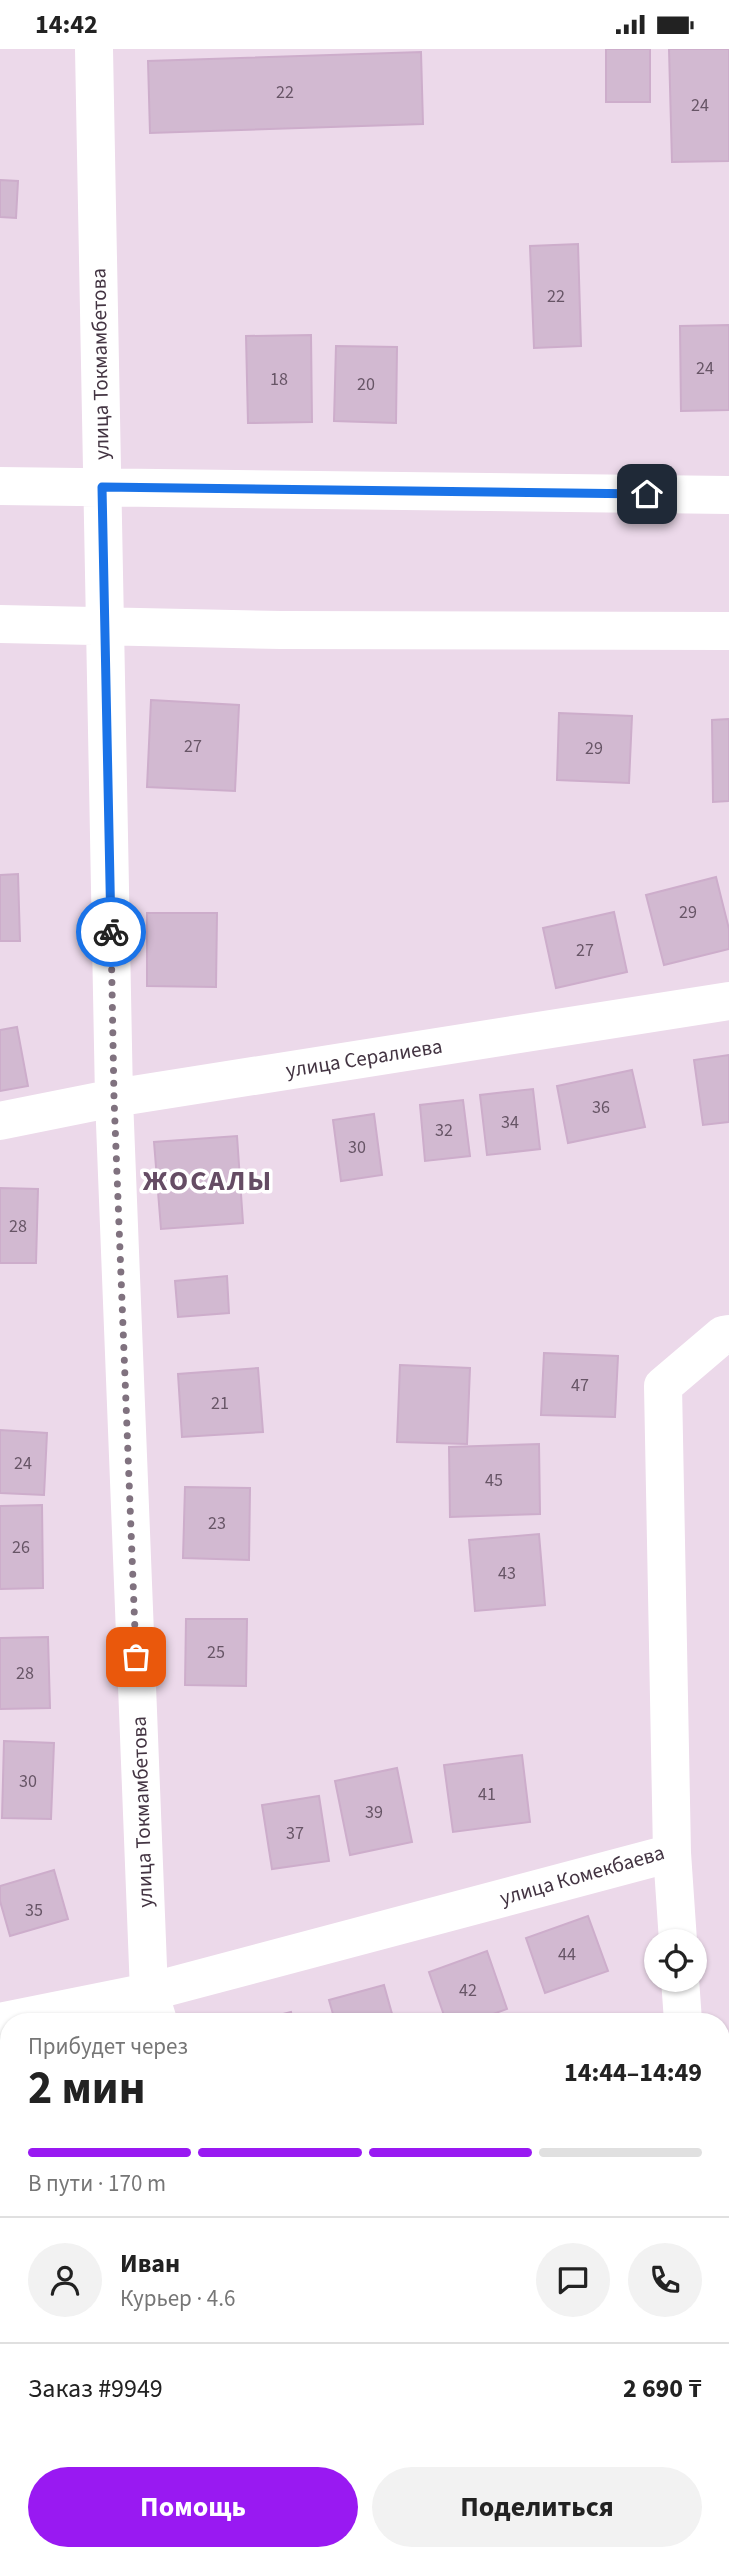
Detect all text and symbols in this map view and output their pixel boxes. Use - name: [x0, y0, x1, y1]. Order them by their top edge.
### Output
- text: 14:42: [35, 6, 98, 43]
- house number: 22: [276, 80, 294, 105]
- house number: 24: [691, 93, 709, 118]
- street label: улица Токмамбетова: [83, 268, 117, 460]
- house number: 22: [547, 284, 565, 309]
- house number: 24: [696, 356, 714, 381]
- house number: 18: [270, 367, 288, 392]
- house number: 20: [357, 372, 375, 397]
- pin: [617, 464, 677, 524]
- icon: home: [628, 475, 666, 513]
- house number: 27: [184, 734, 202, 759]
- house number: 29: [585, 736, 603, 761]
- courier: [76, 897, 146, 967]
- house number: 29: [679, 900, 697, 925]
- icon: bike: [92, 913, 130, 951]
- house number: 27: [576, 938, 594, 963]
- street label: улица Сералиева: [283, 1031, 445, 1085]
- house number: 36: [592, 1095, 610, 1120]
- house number: 34: [501, 1110, 519, 1135]
- house number: 32: [435, 1118, 453, 1143]
- house number: 30: [348, 1135, 366, 1160]
- district label: ЖОСАЛЫ: [143, 1161, 273, 1201]
- house number: 28: [9, 1214, 27, 1239]
- house number: 47: [571, 1373, 589, 1398]
- house number: 21: [211, 1391, 229, 1416]
- house number: 24: [14, 1451, 32, 1476]
- house number: 45: [485, 1468, 503, 1493]
- house number: 23: [208, 1511, 226, 1536]
- house number: 26: [12, 1535, 30, 1560]
- house number: 43: [498, 1561, 516, 1586]
- pin: [106, 1627, 166, 1687]
- icon: bag: [117, 1638, 155, 1676]
- house number: 25: [207, 1640, 225, 1665]
- house number: 28: [16, 1661, 34, 1686]
- street label: улица Токмамбетова: [124, 1716, 160, 1908]
- house number: 30: [19, 1769, 37, 1794]
- house number: 41: [478, 1782, 496, 1807]
- house number: 39: [365, 1800, 383, 1825]
- house number: 37: [286, 1821, 304, 1846]
- street label: улица Комекбаева: [496, 1837, 668, 1913]
- house number: 35: [25, 1898, 43, 1923]
- map controls: [644, 1929, 707, 1992]
- button: locate: [644, 1929, 707, 1992]
- house number: 44: [558, 1942, 576, 1967]
- house number: 42: [459, 1978, 477, 2003]
- text: Прибудет через: [28, 2030, 188, 2063]
- text: 14:44–14:49: [564, 2054, 702, 2091]
- text: 2 мин: [28, 2056, 145, 2121]
- text: В пути · 170 m: [28, 2167, 166, 2200]
- button: person: [28, 2243, 102, 2317]
- button: chat: [536, 2243, 610, 2317]
- button: phone: [628, 2243, 702, 2317]
- text: Иван: [120, 2245, 180, 2282]
- text: Курьер · 4.6: [120, 2282, 235, 2315]
- text: Заказ #9949: [28, 2370, 163, 2407]
- text: 2 690 ₸: [623, 2370, 702, 2407]
- button: Помощь: [28, 2467, 358, 2547]
- button: Поделиться: [372, 2467, 702, 2547]

